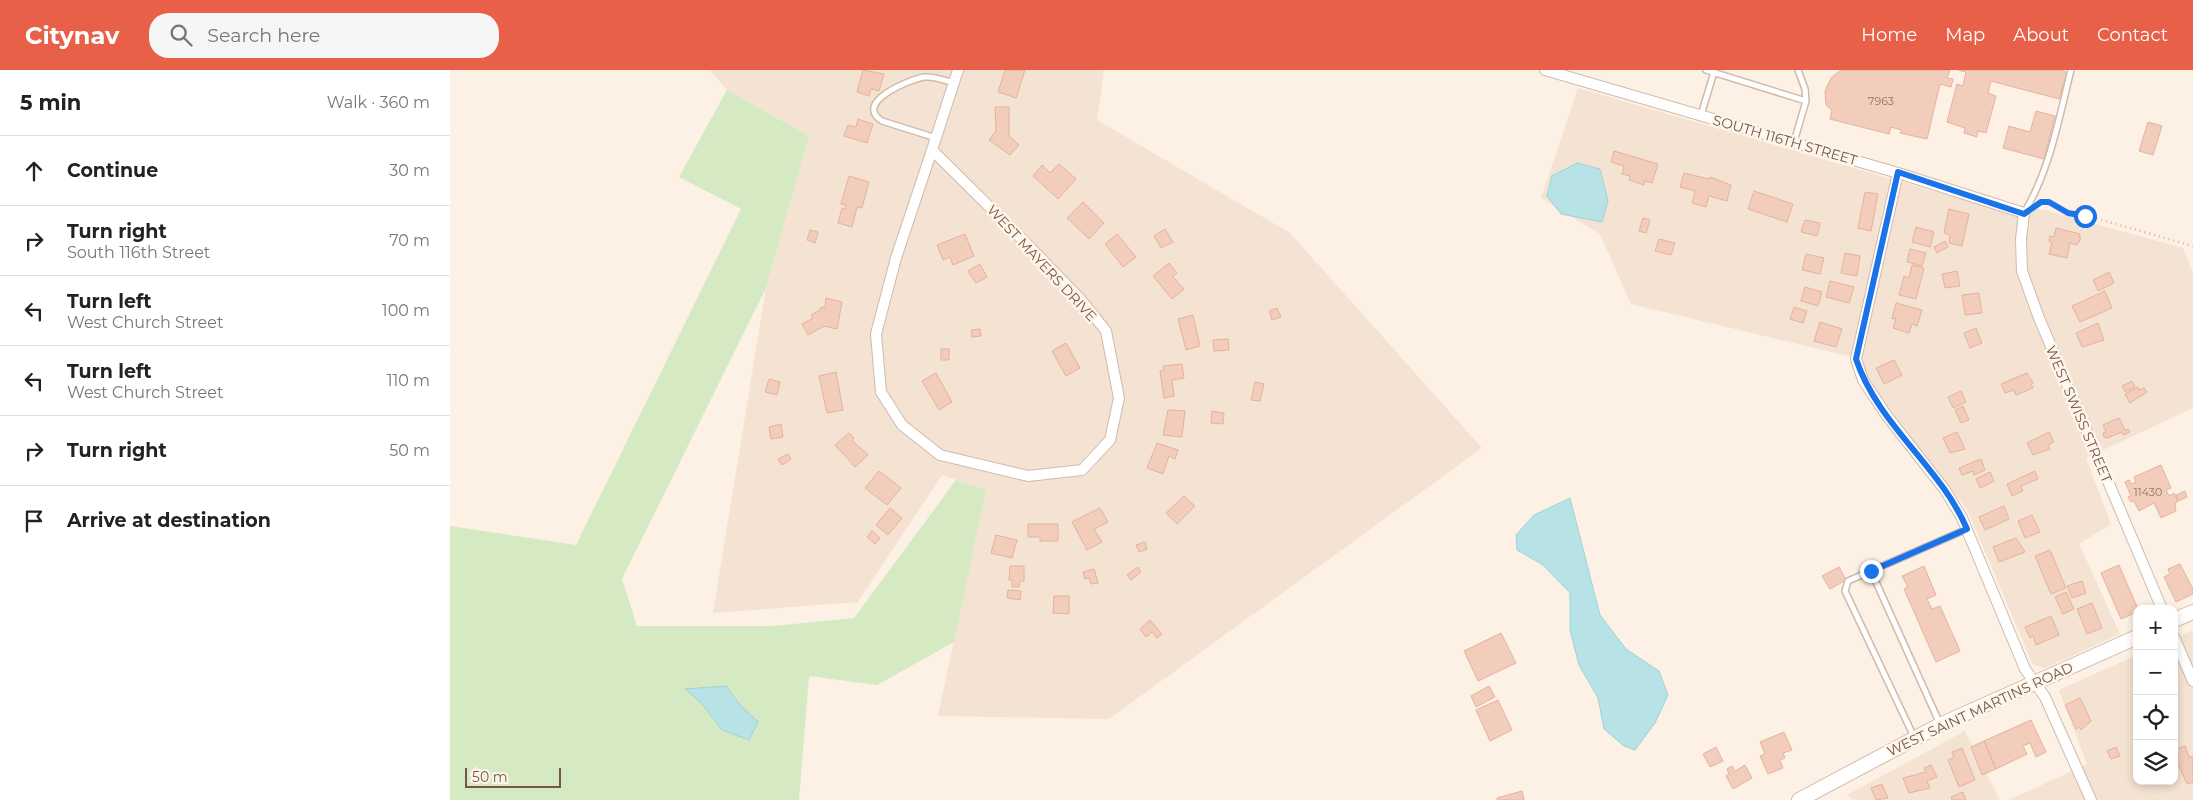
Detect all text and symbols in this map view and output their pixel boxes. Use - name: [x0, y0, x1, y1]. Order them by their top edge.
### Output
- search box: [149, 13, 499, 58]
- text: Citynav: [25, 21, 119, 50]
- icon: search: [167, 21, 195, 49]
- text: Search here: [207, 24, 320, 47]
- text: Home: [1861, 24, 1917, 46]
- text: Map: [1945, 24, 1985, 46]
- text: About: [2013, 24, 2069, 46]
- text: Contact: [2097, 24, 2168, 46]
- text: 5 min: [20, 90, 81, 115]
- text: Walk · 360 m: [327, 93, 430, 112]
- house number: 7963: [1868, 94, 1894, 108]
- street label: SOUTH 116TH STREET: [1711, 111, 1859, 169]
- icon: ahead: [20, 157, 48, 185]
- text: Continue: [67, 159, 158, 182]
- text: 30 m: [389, 161, 430, 180]
- street label: WEST MAYERS DRIVE: [983, 201, 1101, 325]
- route start: [2074, 205, 2097, 228]
- text: Turn right: [67, 220, 167, 243]
- icon: right: [20, 227, 48, 255]
- text: 70 m: [389, 231, 430, 250]
- text: South 116th Street: [67, 243, 210, 262]
- text: Turn left: [67, 290, 152, 313]
- icon: left: [20, 297, 48, 325]
- text: 100 m: [382, 301, 430, 320]
- text: West Church Street: [67, 313, 223, 332]
- street label: WEST SWISS STREET: [2042, 343, 2116, 485]
- text: Turn left: [67, 360, 152, 383]
- icon: left: [20, 367, 48, 395]
- text: 110 m: [387, 371, 430, 390]
- text: West Church Street: [67, 383, 223, 402]
- icon: right: [20, 437, 48, 465]
- text: Turn right: [67, 439, 167, 462]
- text: 50 m: [389, 441, 430, 460]
- house number: 11430: [2134, 485, 2162, 499]
- icon: arrive: [20, 507, 48, 535]
- text: Arrive at destination: [67, 509, 271, 532]
- route end: [1860, 560, 1883, 583]
- map controls: [2133, 605, 2178, 785]
- button: +: [2133, 605, 2178, 650]
- button: −: [2133, 650, 2178, 695]
- street label: WEST SAINT MARTINS ROAD: [1884, 658, 2076, 760]
- button: locate: [2133, 695, 2178, 740]
- button: layers: [2133, 740, 2178, 785]
- scale bar: [465, 765, 561, 788]
- text: 50 m: [472, 768, 508, 786]

